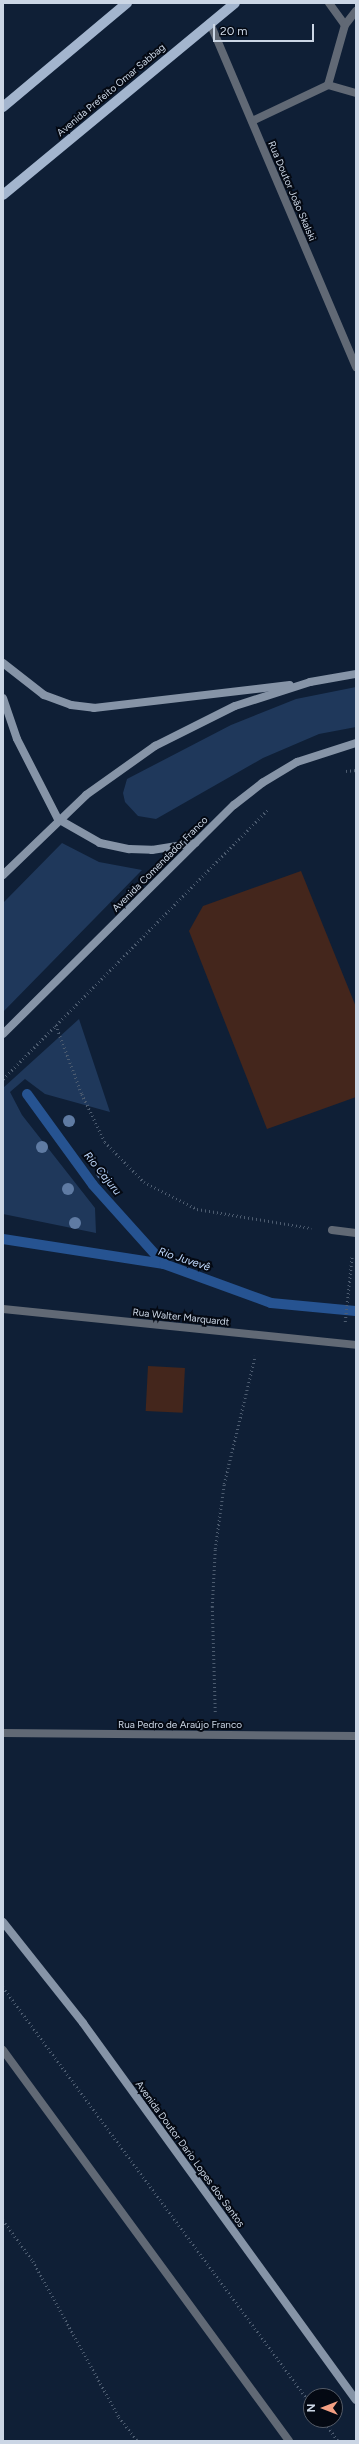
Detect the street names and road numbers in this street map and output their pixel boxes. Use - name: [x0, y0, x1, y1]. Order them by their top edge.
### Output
- street label: Avenida Prefeito Omar Sabbag: [54, 41, 168, 139]
- street label: Rua Doutor João Skalski: [265, 139, 319, 243]
- street label: Avenida Comendador Franco: [110, 814, 210, 914]
- street label: Rua Walter Marquardt: [132, 1306, 230, 1328]
- street label: Rua Pedro de Araújo Franco: [118, 1719, 242, 1731]
- street label: Avenida Doutor Dario Lopes dos Santos: [133, 2079, 247, 2229]

